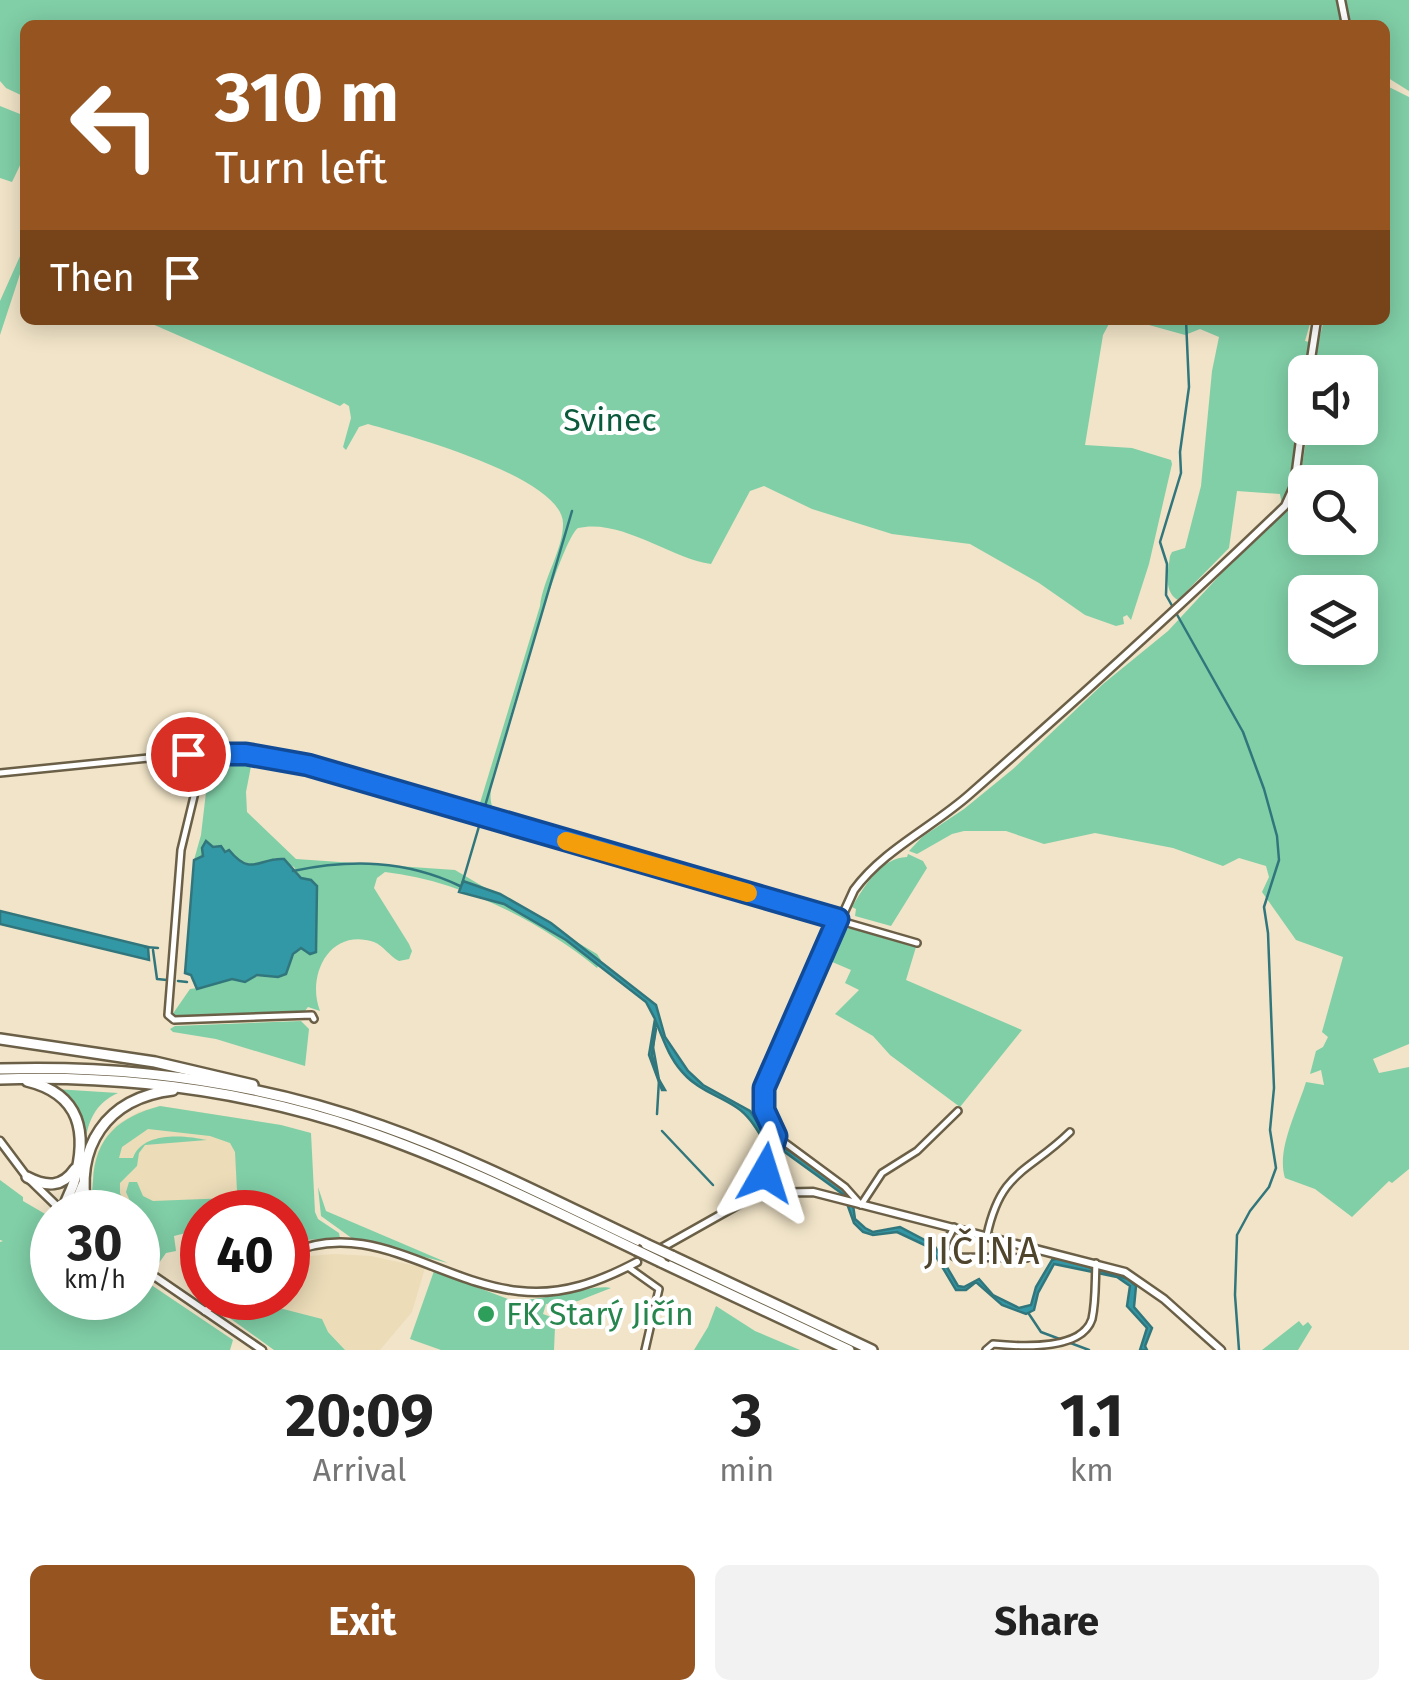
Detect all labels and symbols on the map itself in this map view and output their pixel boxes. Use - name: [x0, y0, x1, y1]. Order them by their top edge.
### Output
- park label: Svinec: [563, 401, 657, 439]
- pin: [146, 712, 231, 797]
- position arrow: [713, 1121, 817, 1225]
- speed limit sign: 40: [180, 1190, 310, 1320]
- district label: JIČINA: [924, 1227, 1042, 1274]
- place label: FK Starý Jičín: [506, 1295, 694, 1333]
- marker: FK Starý Jičín: [475, 1303, 497, 1325]

